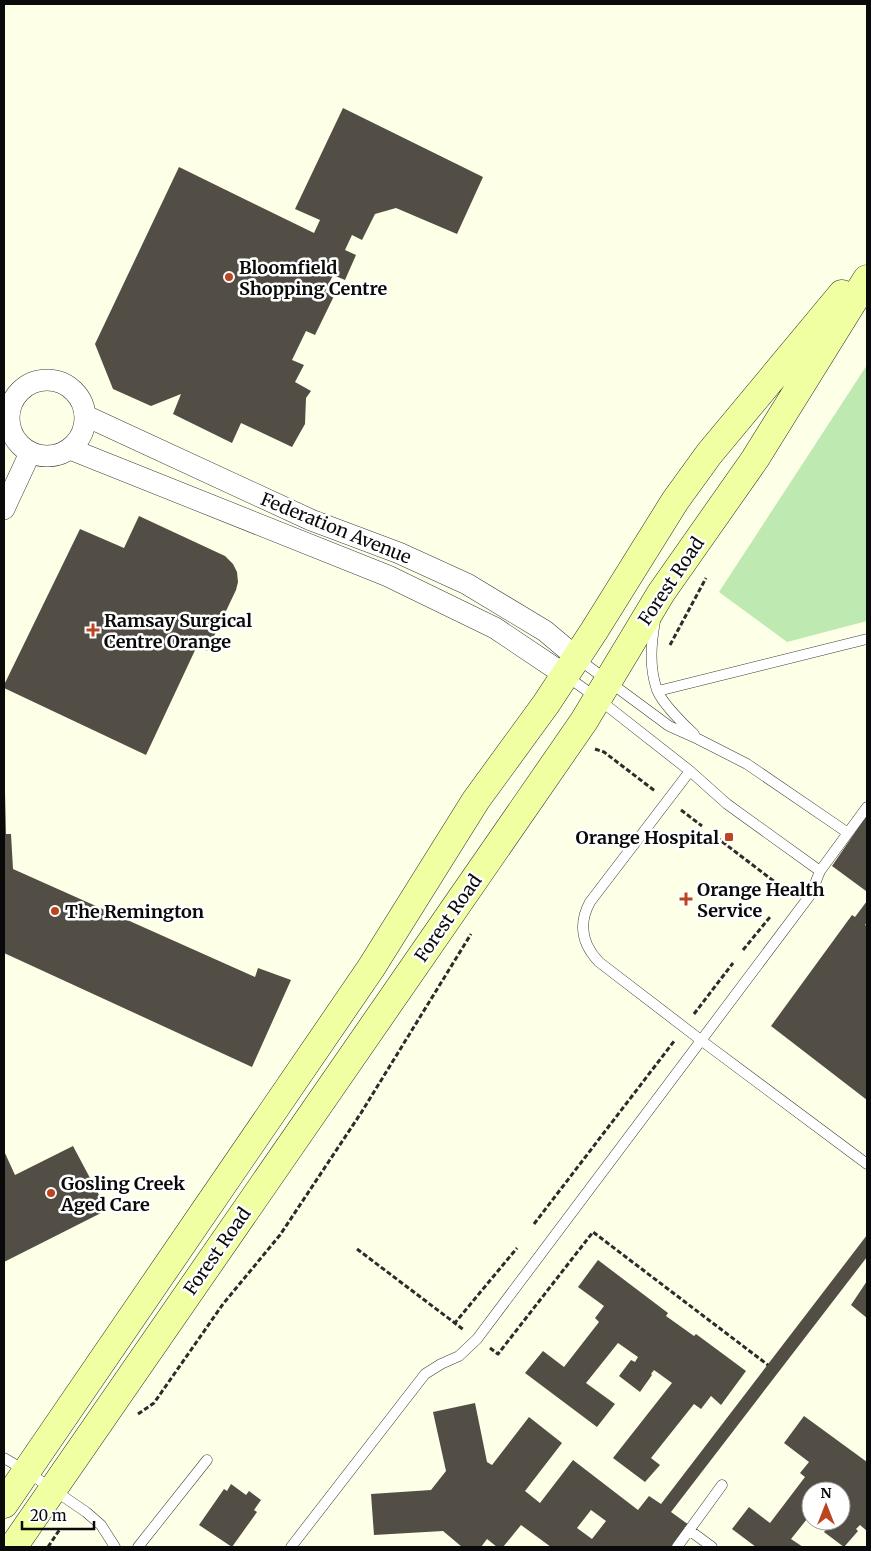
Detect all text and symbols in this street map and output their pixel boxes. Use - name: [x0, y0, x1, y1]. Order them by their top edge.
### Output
- place label: Bloomfield Shopping Centre: [239, 256, 388, 300]
- marker: Bloomfield Shopping Centre: [223, 271, 235, 283]
- street label: Federation Avenue: [257, 487, 415, 569]
- street label: Forest Road: [633, 532, 709, 630]
- place label: Ramsay Surgical Centre Orange: [104, 609, 252, 653]
- marker: Ramsay Surgical Centre Orange: [86, 623, 100, 637]
- place label: Orange Hospital: [576, 826, 719, 849]
- marker: Orange Hospital: [723, 831, 735, 843]
- street label: Forest Road: [409, 870, 487, 966]
- place label: Orange Health Service: [697, 878, 825, 922]
- marker: Orange Health Service: [679, 892, 693, 906]
- place label: The Remington: [65, 900, 204, 923]
- marker: The Remington: [49, 905, 61, 917]
- place label: Gosling Creek Aged Care: [60, 1172, 185, 1216]
- marker: Gosling Creek Aged Care: [45, 1187, 57, 1199]
- street label: Forest Road: [178, 1203, 256, 1299]
- north arrow: [801, 1481, 851, 1531]
- text: N: [820, 1484, 832, 1502]
- scale bar: [22, 1498, 95, 1530]
- text: 20 m: [30, 1506, 67, 1525]

